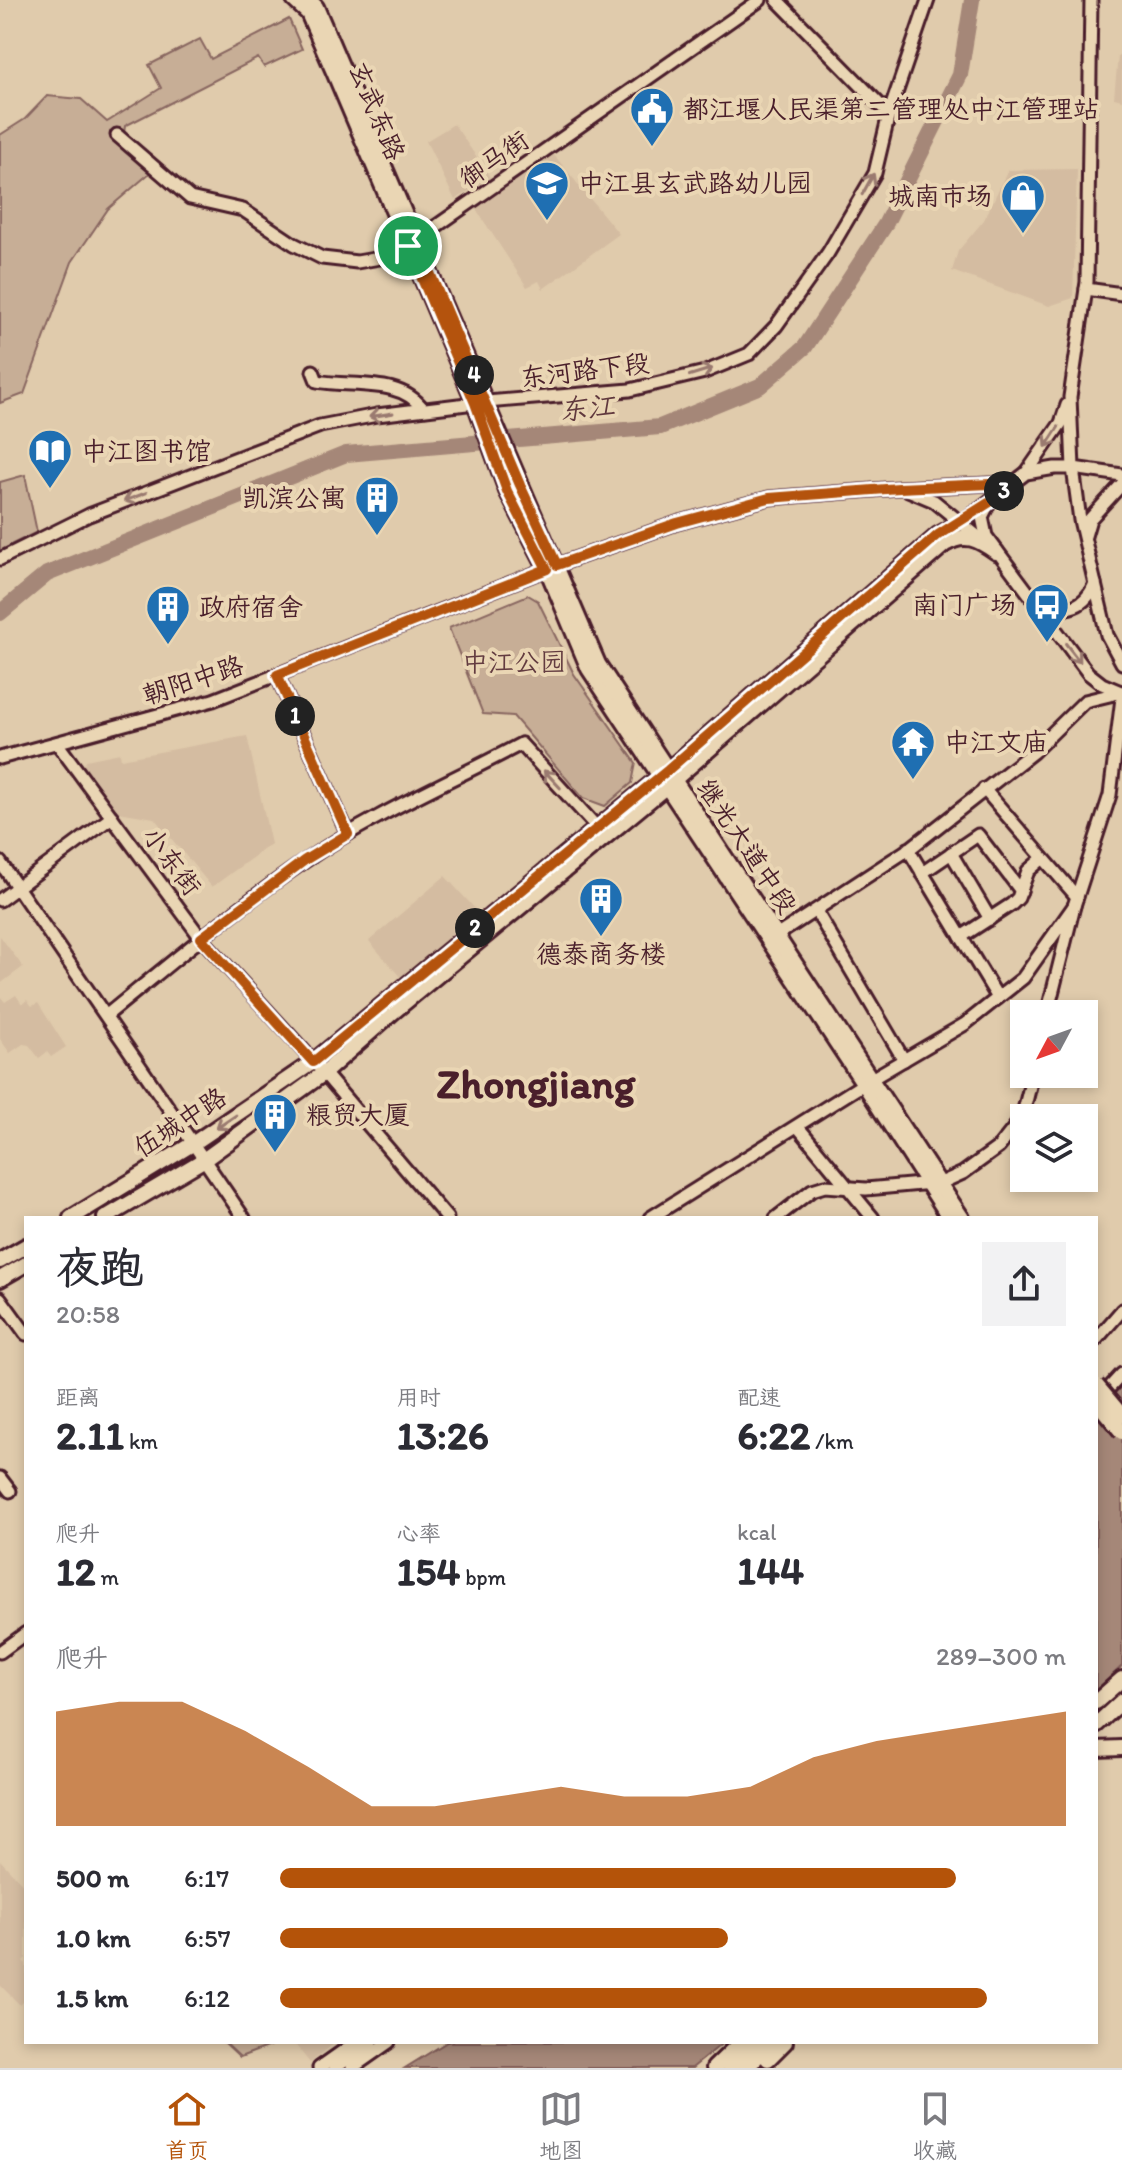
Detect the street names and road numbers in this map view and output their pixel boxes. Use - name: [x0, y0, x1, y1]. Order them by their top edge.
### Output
- street label: 玄武东路: [342, 57, 412, 165]
- street label: 御马街: [453, 124, 535, 194]
- street label: 东河路下段: [519, 346, 651, 394]
- street label: 朝阳中路: [139, 649, 247, 711]
- street label: 继光大道中段: [690, 772, 804, 920]
- street label: 小东街: [136, 820, 208, 902]
- street label: 伍城中路: [128, 1080, 232, 1164]

